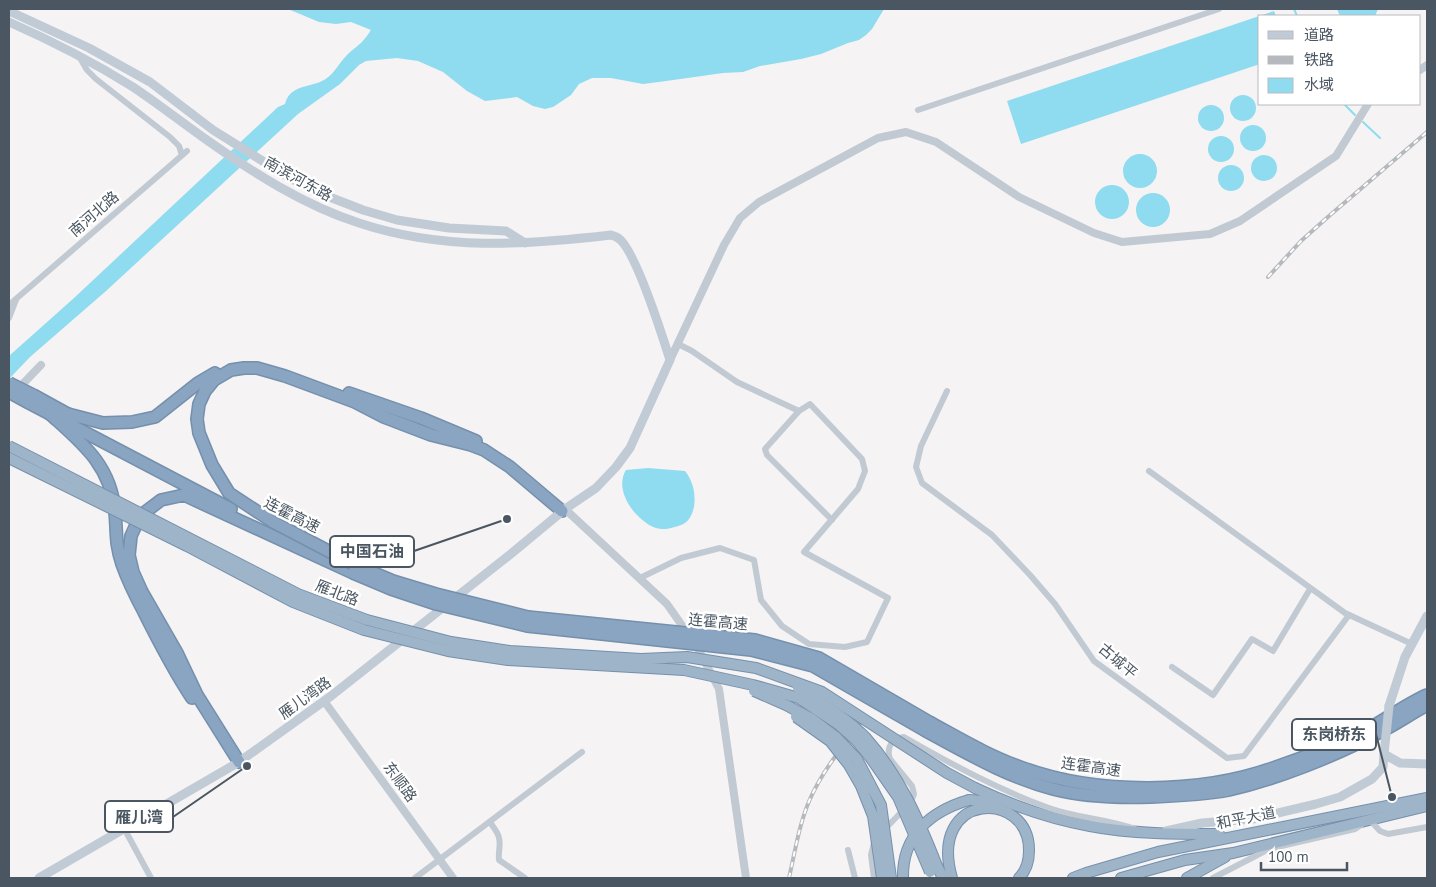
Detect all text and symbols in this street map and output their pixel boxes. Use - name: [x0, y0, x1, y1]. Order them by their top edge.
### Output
- legend: [1258, 15, 1421, 105]
- text: 道路: [1304, 25, 1334, 44]
- text: 铁路: [1304, 50, 1334, 69]
- text: 水域: [1304, 75, 1334, 94]
- street label: 南滨河东路: [261, 152, 336, 205]
- street label: 南河北路: [65, 187, 123, 240]
- street label: 连霍高速: [261, 492, 323, 537]
- callout: 中国石油: [330, 536, 414, 567]
- text: 中国石油: [340, 541, 404, 561]
- street label: 雁北路: [313, 576, 362, 609]
- street label: 连霍高速: [687, 609, 749, 634]
- street label: 古城平: [1095, 639, 1142, 682]
- street label: 雁儿湾路: [275, 672, 335, 723]
- callout: 东岗桥东: [1292, 719, 1376, 750]
- text: 东岗桥东: [1302, 724, 1366, 744]
- street label: 连霍高速: [1060, 753, 1122, 780]
- street label: 东顺路: [379, 758, 421, 805]
- callout: 雁儿湾: [105, 801, 173, 832]
- street label: 和平大道: [1215, 802, 1277, 833]
- text: 雁儿湾: [115, 807, 163, 827]
- scale bar: [1261, 840, 1347, 872]
- text: 100 m: [1268, 847, 1309, 866]

